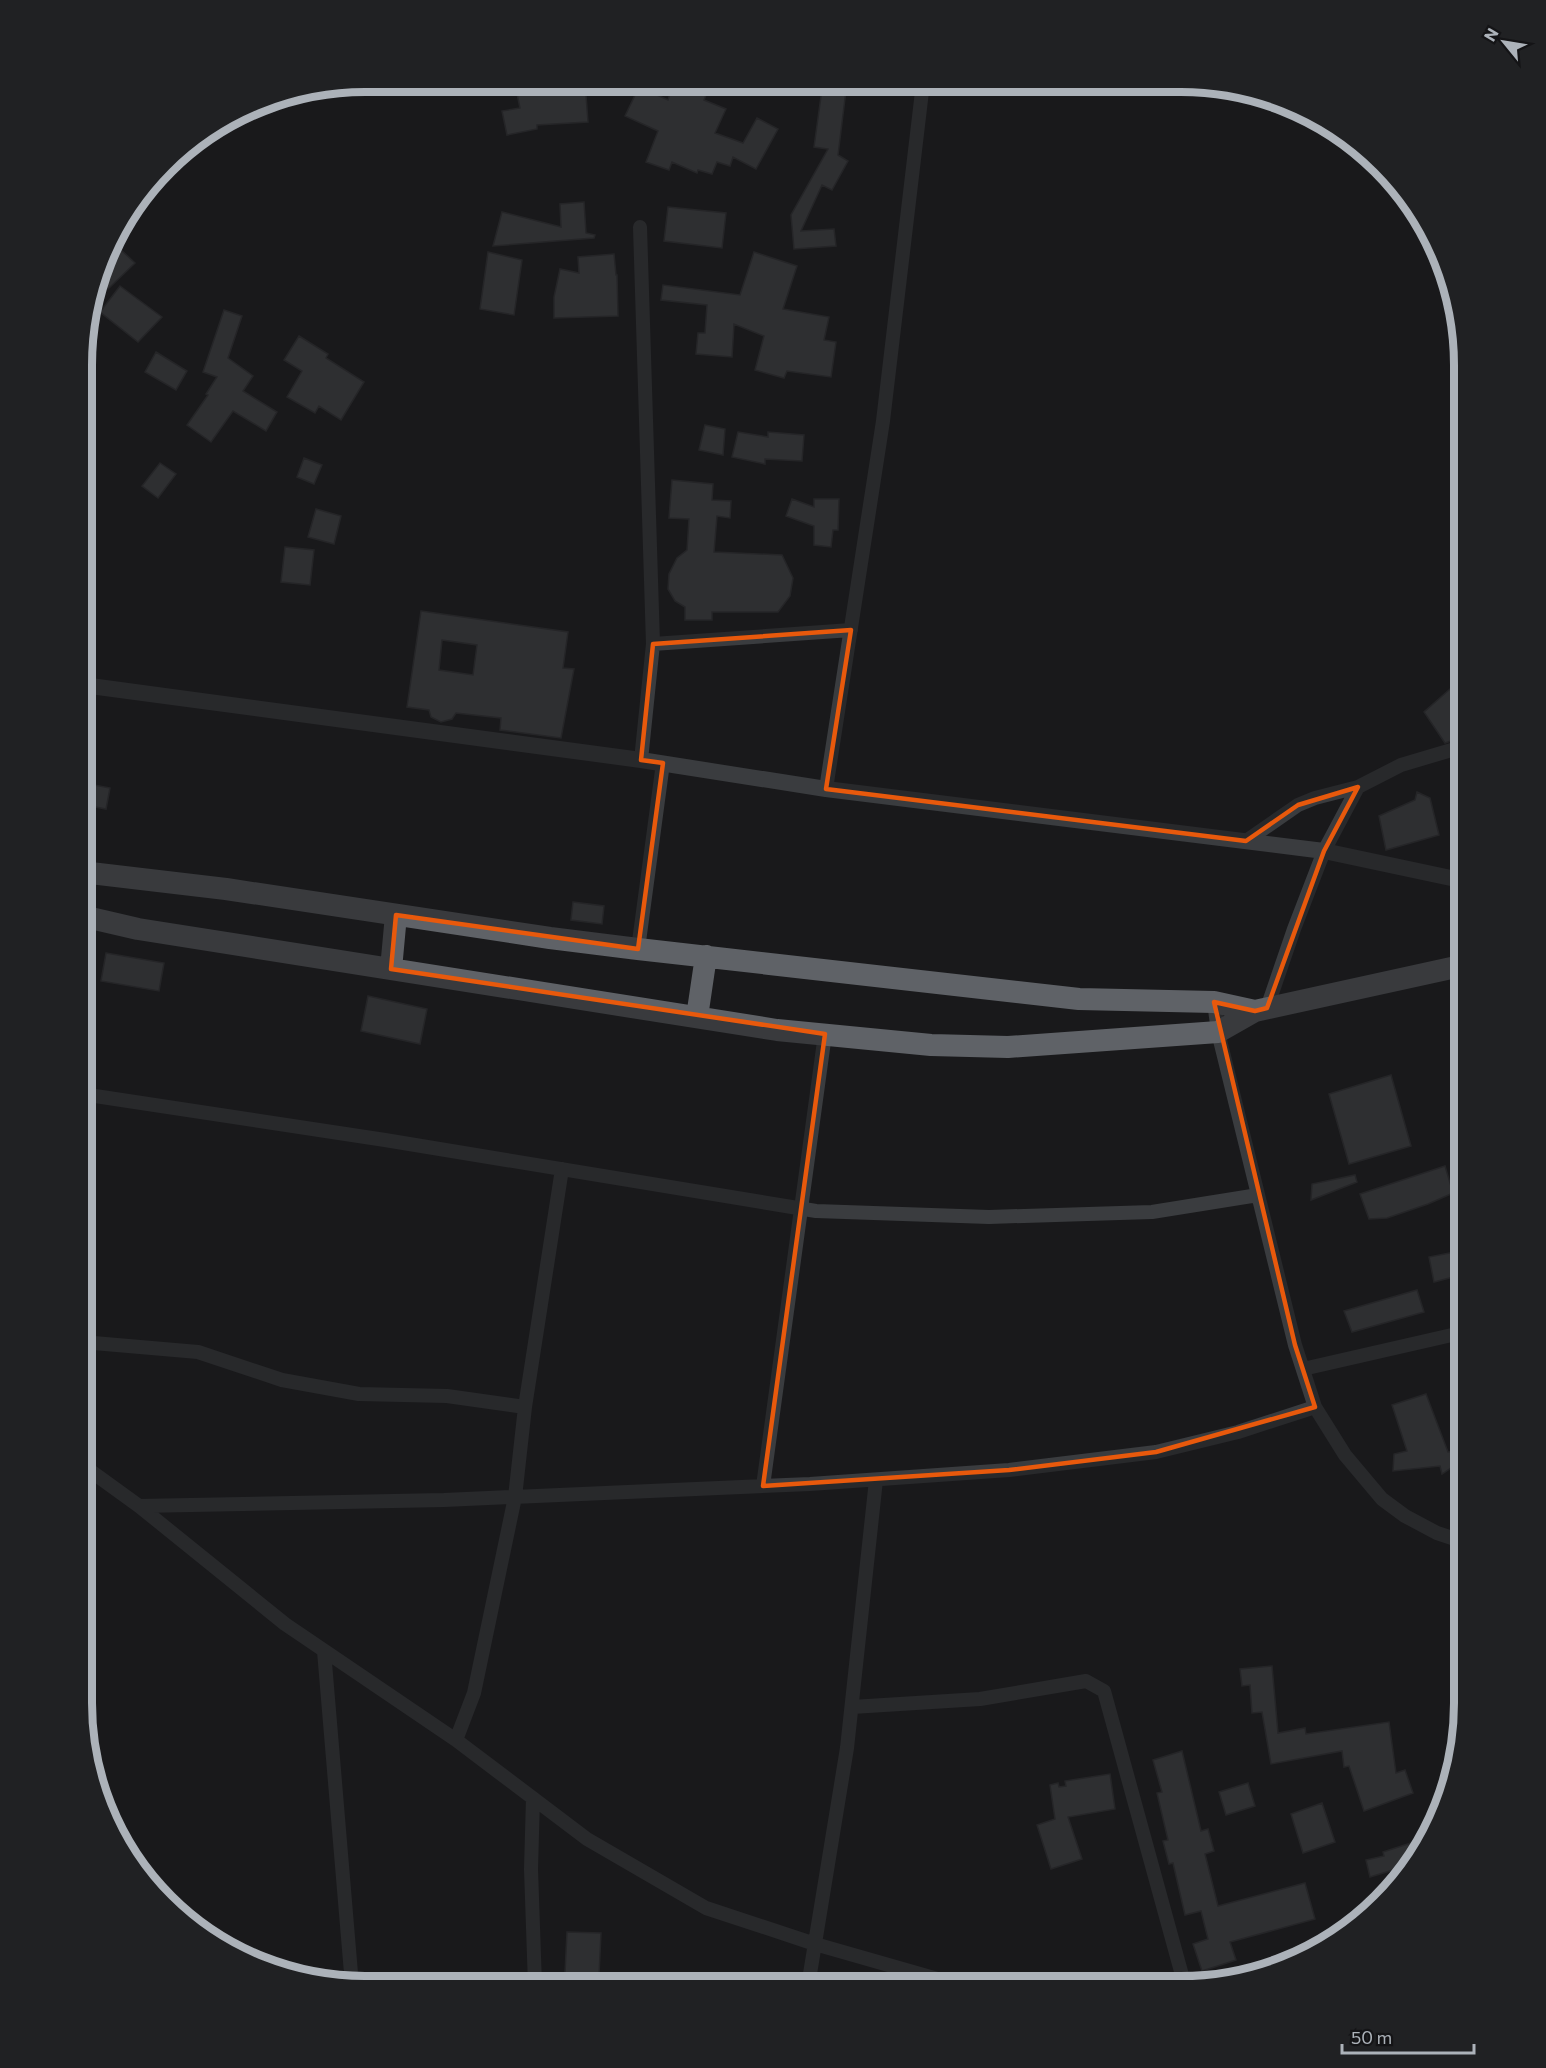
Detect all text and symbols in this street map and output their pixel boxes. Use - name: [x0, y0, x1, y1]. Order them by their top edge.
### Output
- north arrow: [1474, 12, 1534, 72]
- text: N: [1479, 24, 1502, 44]
- scale bar: [1342, 2017, 1474, 2055]
- text: 50 m: [1351, 2026, 1392, 2048]

